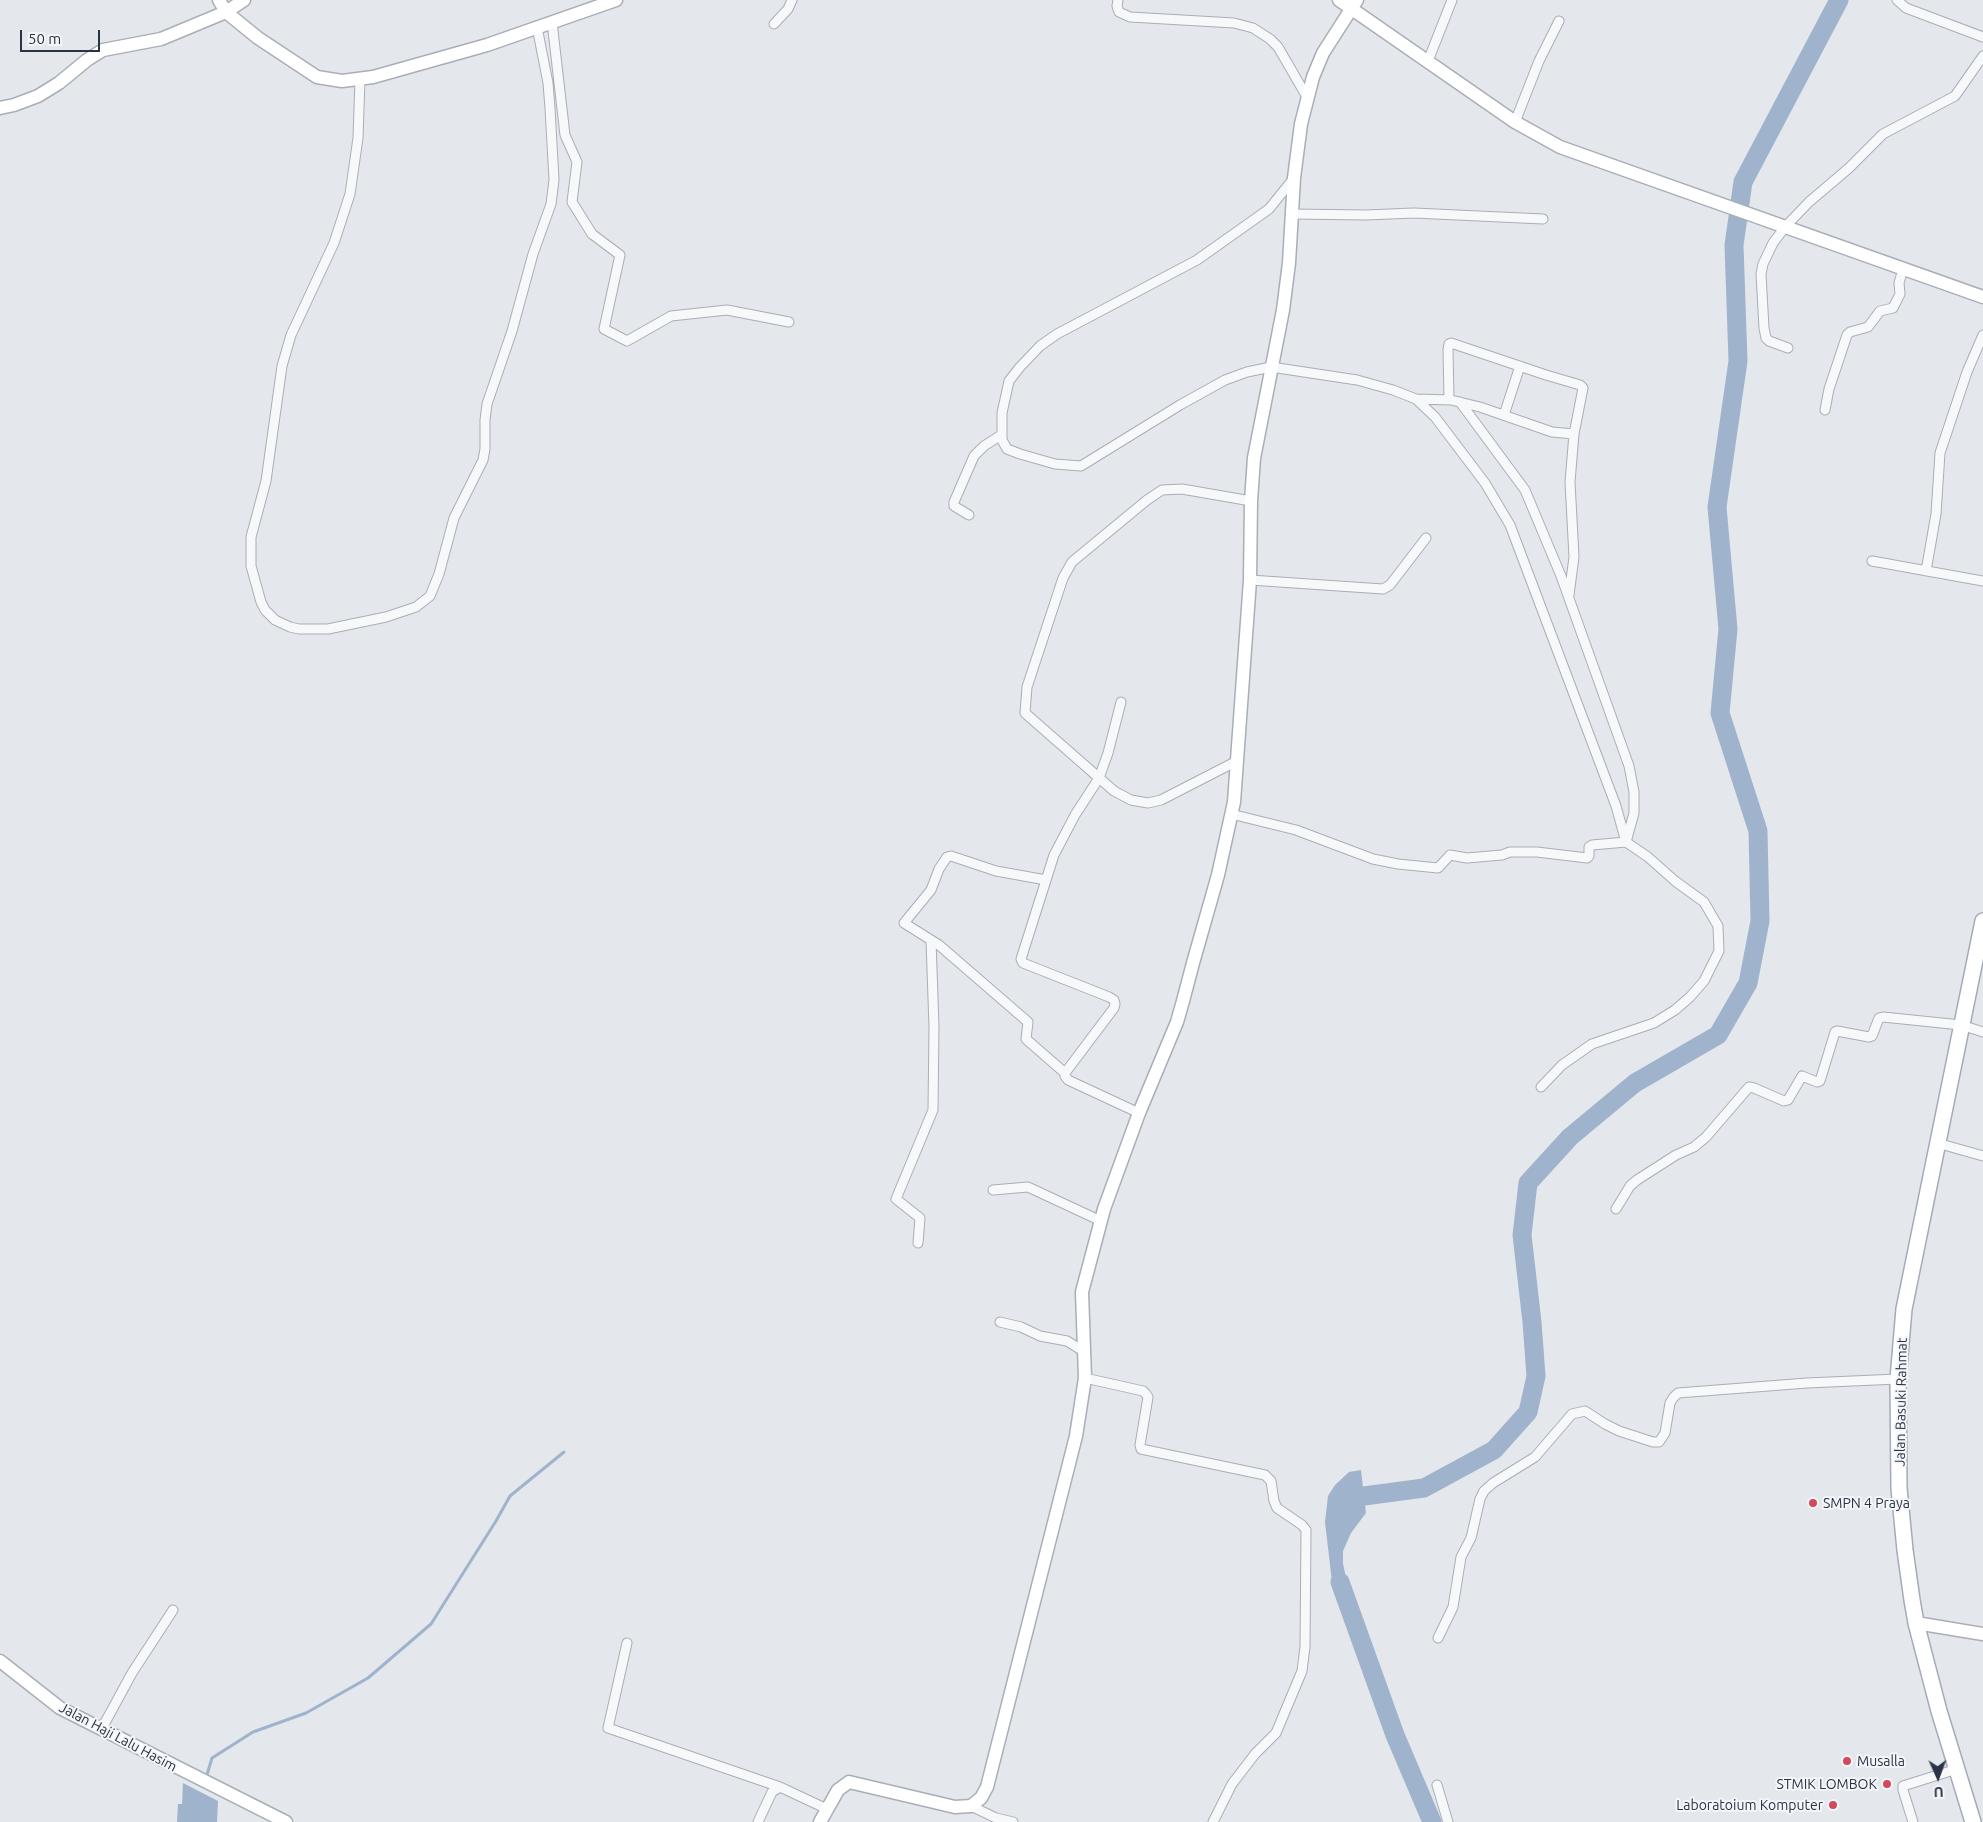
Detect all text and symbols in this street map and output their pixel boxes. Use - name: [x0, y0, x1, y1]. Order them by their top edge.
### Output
- scale bar: [22, 20, 102, 52]
- text: 50 m: [28, 30, 61, 47]
- street label: Jalan Basuki Rahmat: [1891, 1338, 1911, 1466]
- place label: SMPN 4 Praya: [1823, 1495, 1910, 1511]
- marker: SMPN 4 Praya: [1807, 1497, 1819, 1509]
- street label: Jalan Haji Lalu Hasim: [56, 1699, 180, 1775]
- north arrow: [1913, 1752, 1963, 1802]
- place label: Musalla: [1857, 1753, 1905, 1769]
- marker: Musalla: [1841, 1755, 1853, 1767]
- place label: STMIK LOMBOK: [1776, 1776, 1877, 1792]
- marker: STMIK LOMBOK: [1881, 1778, 1893, 1790]
- text: U: [1933, 1784, 1944, 1800]
- place label: Laboratoium Komputer: [1676, 1797, 1823, 1813]
- marker: Laboratoium Komputer: [1827, 1799, 1839, 1811]

